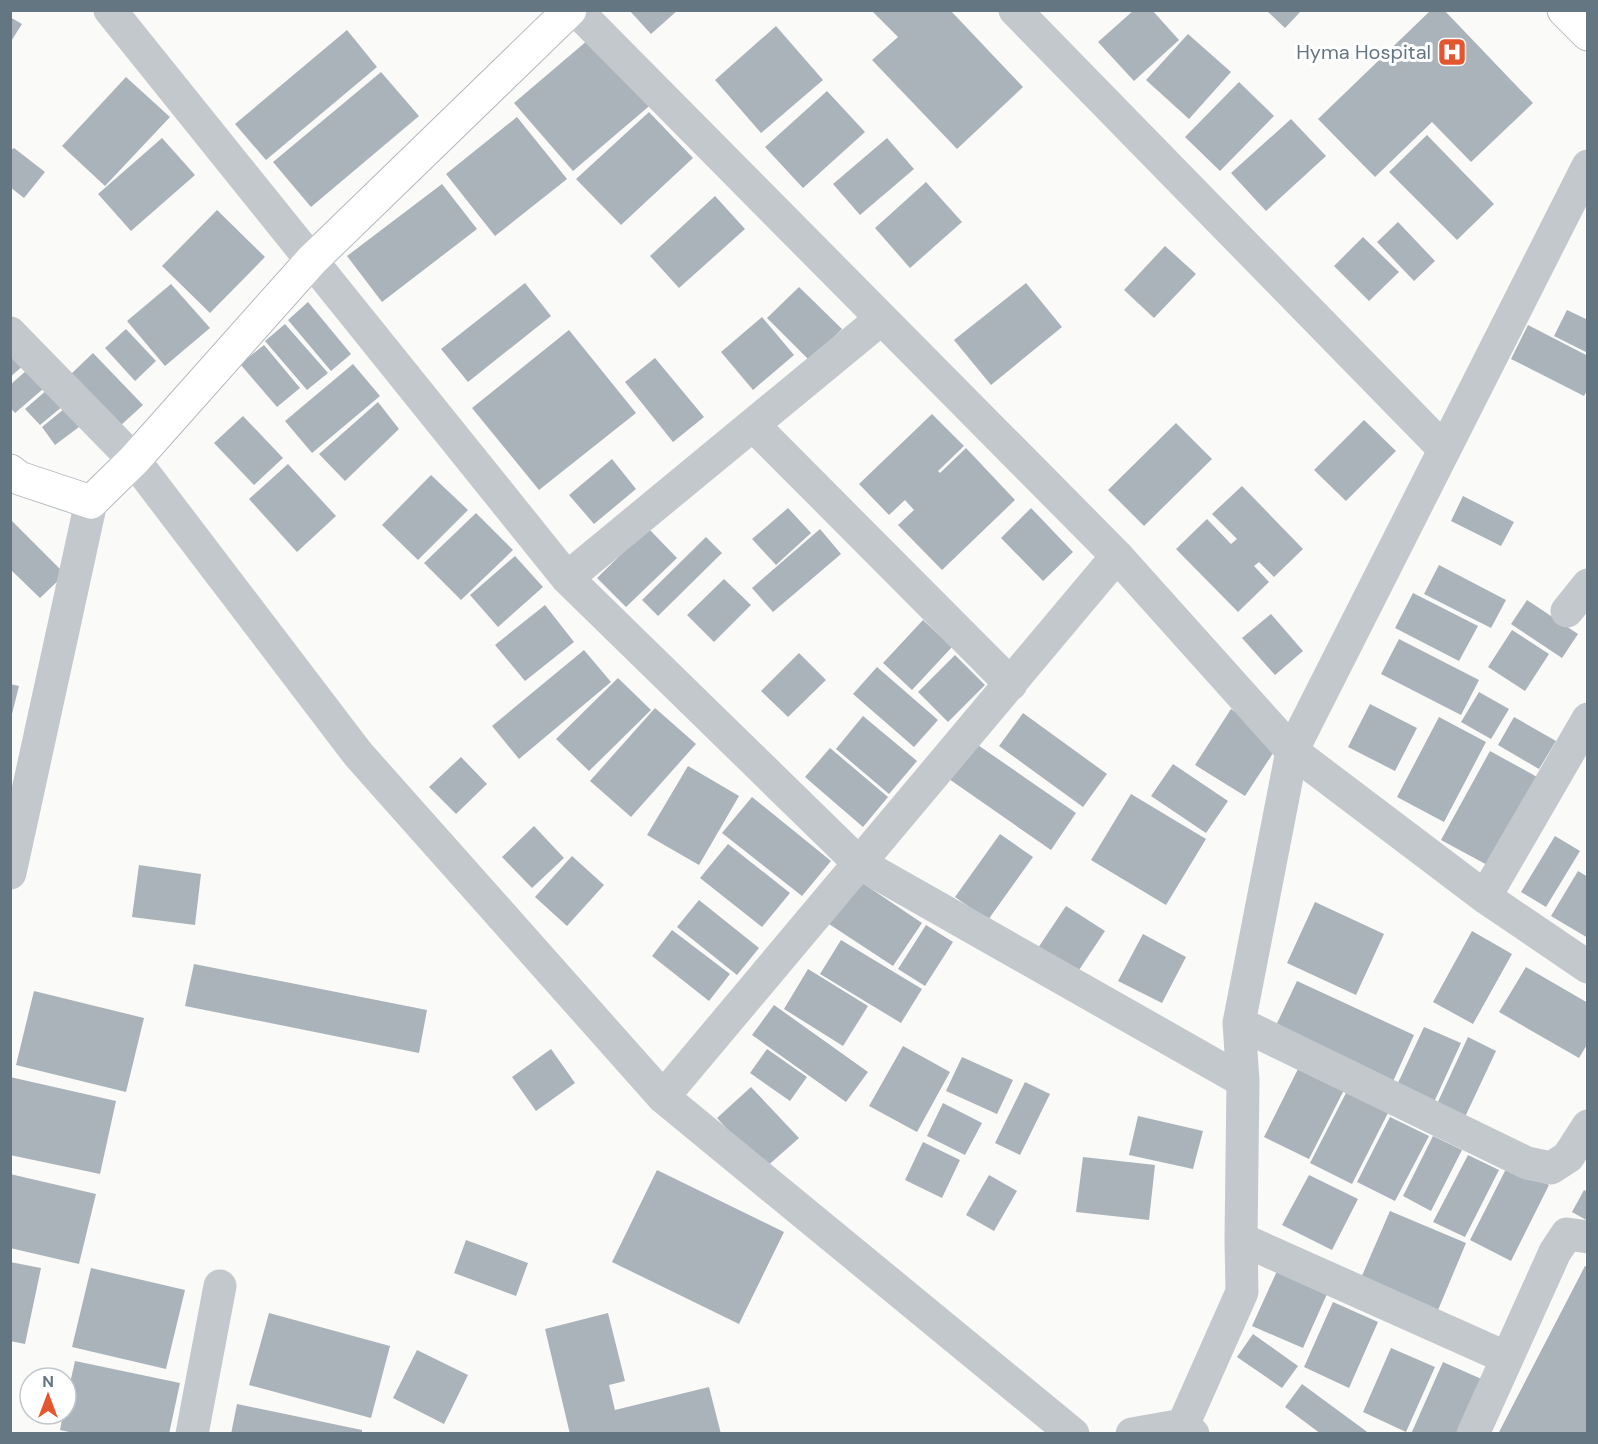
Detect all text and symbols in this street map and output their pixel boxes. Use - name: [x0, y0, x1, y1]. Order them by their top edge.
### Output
- hospital icon: Hyma Hospital: [1436, 36, 1468, 68]
- place label: Hyma Hospital: [1296, 39, 1431, 65]
- north arrow: [18, 1366, 78, 1426]
- text: N: [42, 1371, 54, 1392]

